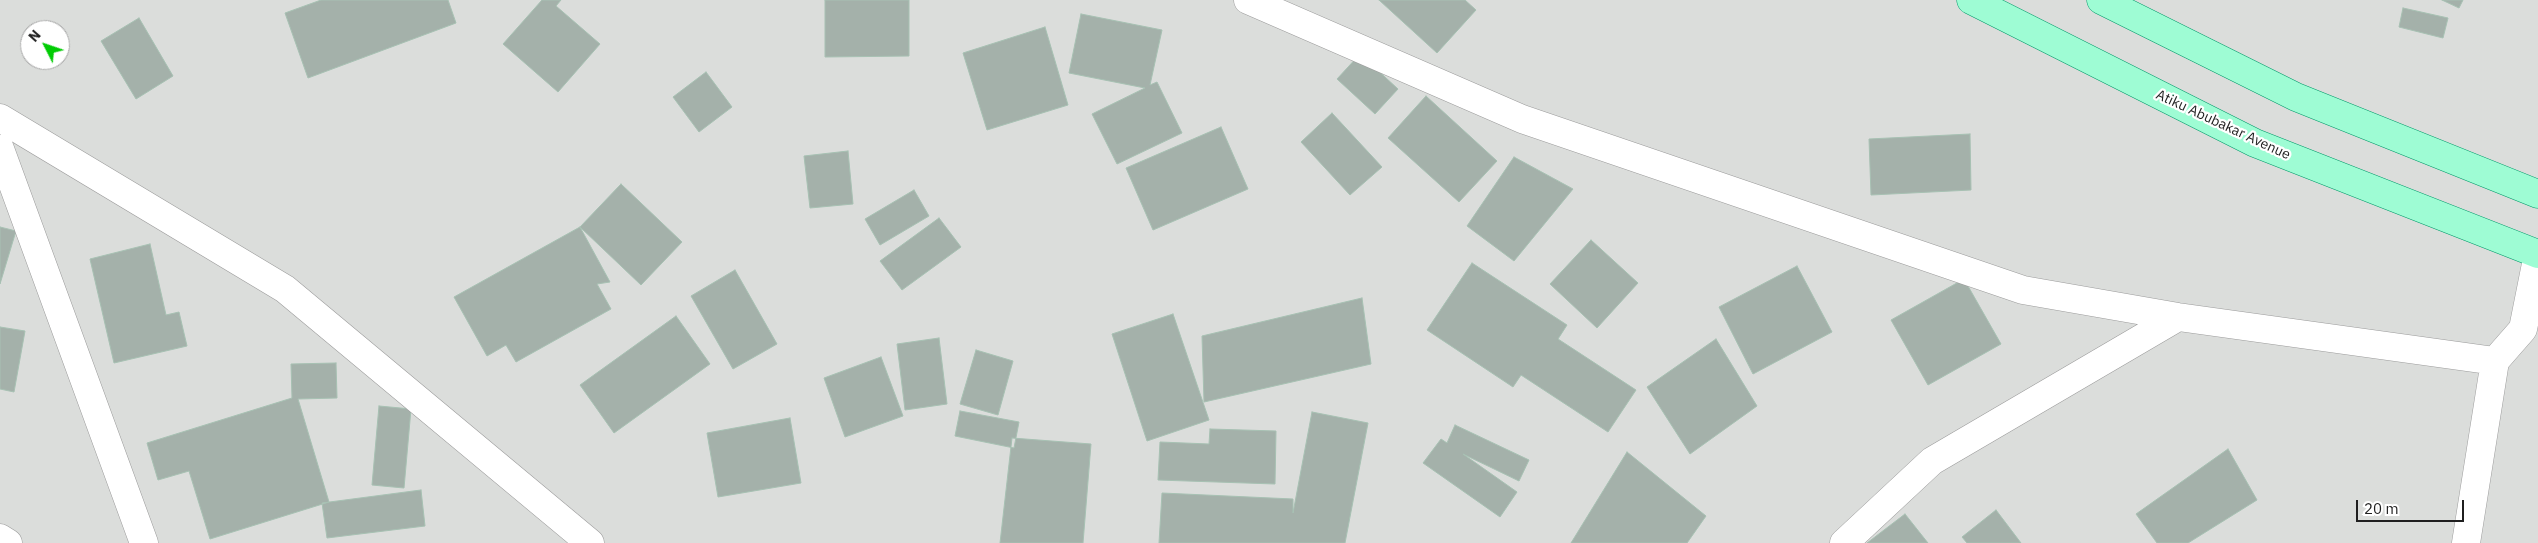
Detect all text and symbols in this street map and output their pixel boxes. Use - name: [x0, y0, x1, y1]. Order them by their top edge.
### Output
- north arrow: [20, 20, 70, 70]
- text: N: [24, 26, 45, 46]
- street label: Atiku Abubakar Avenue: [2153, 86, 2293, 164]
- scale bar: [2358, 490, 2466, 522]
- text: 20 m: [2364, 499, 2399, 518]

